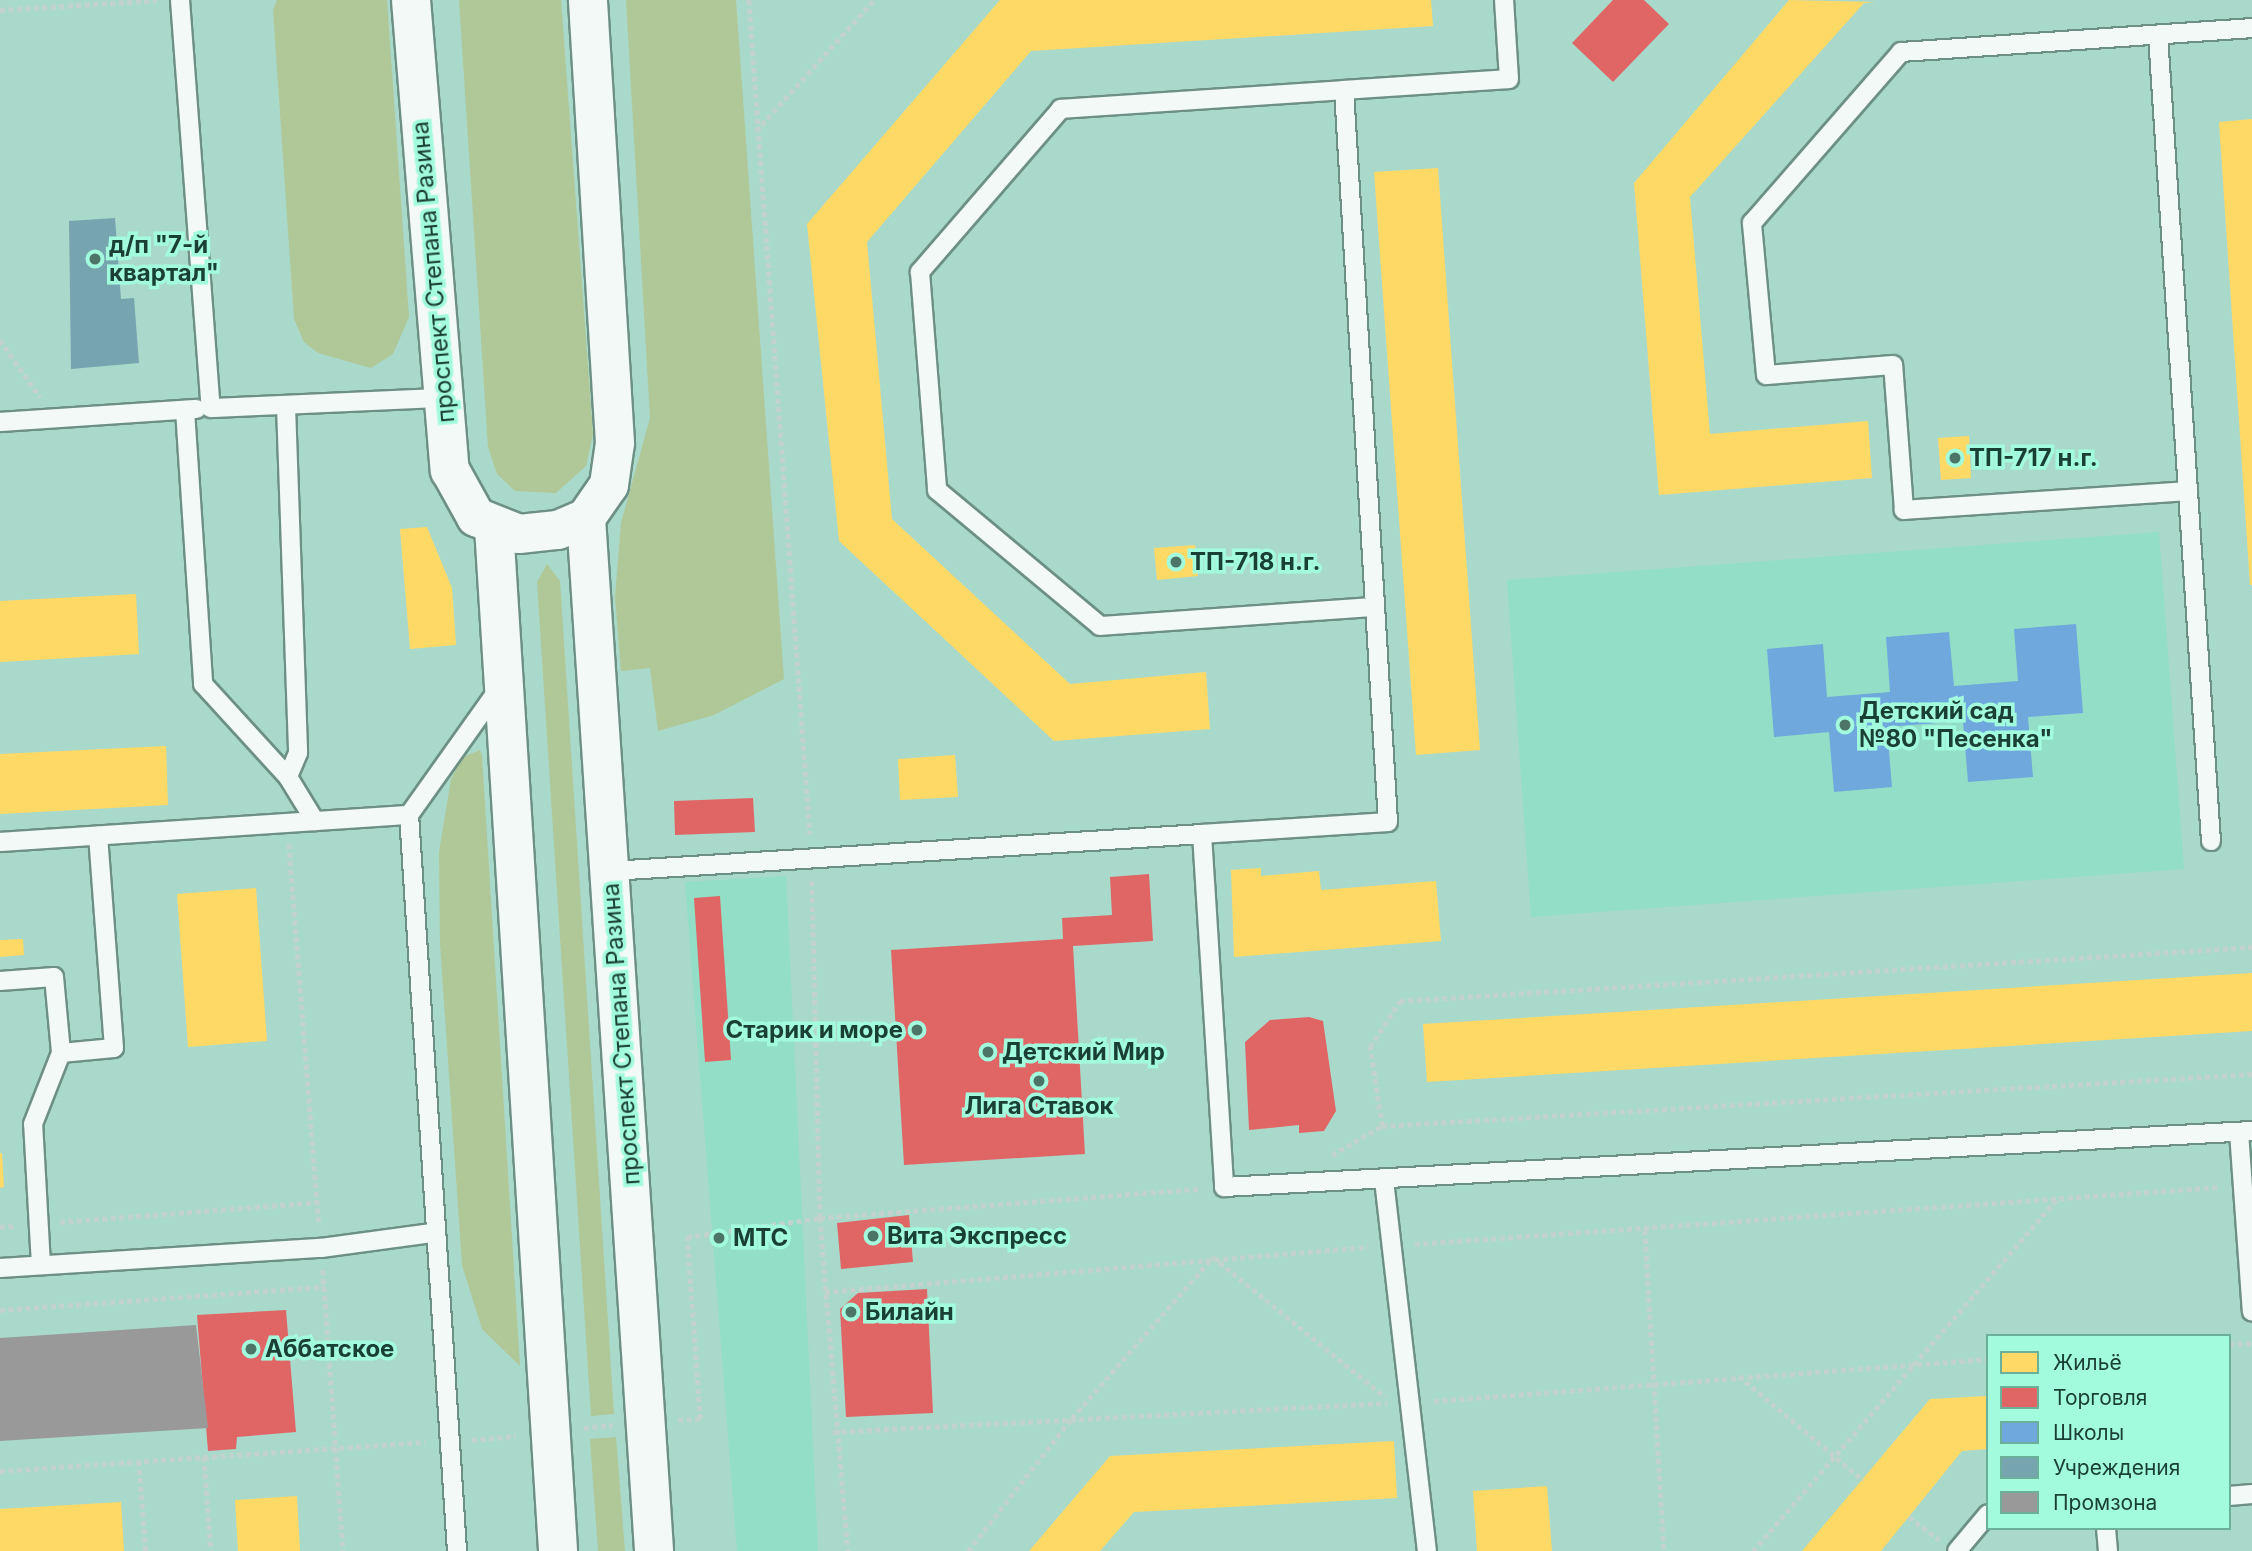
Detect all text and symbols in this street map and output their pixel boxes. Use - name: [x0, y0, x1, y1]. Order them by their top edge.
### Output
- street label: проспект Степана Разина: [405, 120, 461, 424]
- place label: д/п "7-й квартал": [109, 231, 219, 287]
- marker: д/п "7-й квартал": [87, 251, 103, 267]
- place label: ТП-717 н.г.: [1969, 444, 2098, 472]
- marker: ТП-717 н.г.: [1947, 450, 1963, 466]
- place label: ТП-718 н.г.: [1190, 548, 1320, 576]
- marker: ТП-718 н.г.: [1168, 554, 1184, 570]
- place label: Детский сад №80 "Песенка": [1859, 697, 2052, 753]
- marker: Детский сад №80 "Песенка": [1837, 717, 1853, 733]
- street label: проспект Степана Разина: [596, 882, 646, 1186]
- place label: Старик и море: [725, 1016, 903, 1044]
- marker: Старик и море: [909, 1022, 925, 1038]
- place label: Детский Мир: [1002, 1038, 1165, 1066]
- marker: Детский Мир: [980, 1044, 996, 1060]
- marker: Лига Ставок: [1031, 1073, 1047, 1089]
- place label: Лига Ставок: [964, 1092, 1114, 1120]
- place label: Вита Экспресс: [887, 1222, 1067, 1250]
- place label: МТС: [733, 1224, 788, 1252]
- marker: Вита Экспресс: [865, 1228, 881, 1244]
- marker: МТС: [711, 1230, 727, 1246]
- place label: Билайн: [865, 1298, 954, 1326]
- marker: Билайн: [843, 1304, 859, 1320]
- legend: [1986, 1334, 2231, 1530]
- place label: Аббатское: [265, 1335, 394, 1363]
- marker: Аббатское: [243, 1341, 259, 1357]
- text: Жильё: [2053, 1350, 2122, 1375]
- text: Торговля: [2053, 1385, 2147, 1410]
- text: Школы: [2053, 1420, 2124, 1445]
- text: Учреждения: [2053, 1455, 2180, 1480]
- text: Промзона: [2053, 1490, 2157, 1515]

